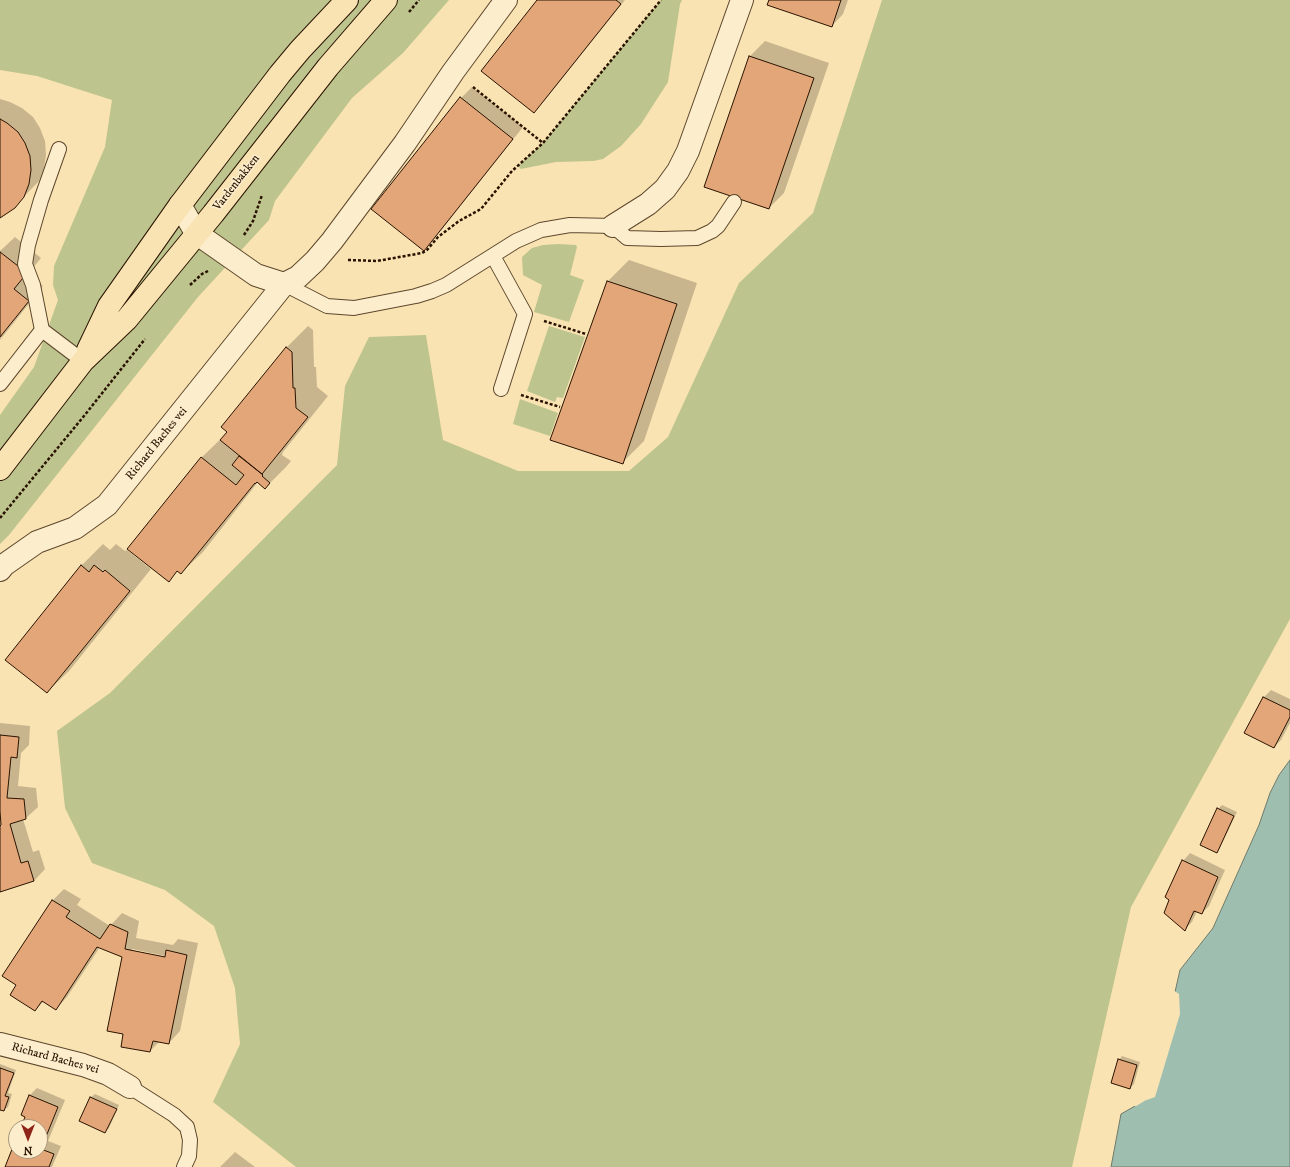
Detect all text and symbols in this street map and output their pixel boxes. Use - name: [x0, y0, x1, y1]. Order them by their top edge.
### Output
- street label: Vardenbakken: [211, 152, 263, 214]
- street label: Richard Baches vei: [123, 405, 191, 483]
- street label: Richard Baches vei: [10, 1040, 100, 1078]
- north arrow: [8, 1119, 48, 1159]
- text: N: [23, 1143, 33, 1157]

